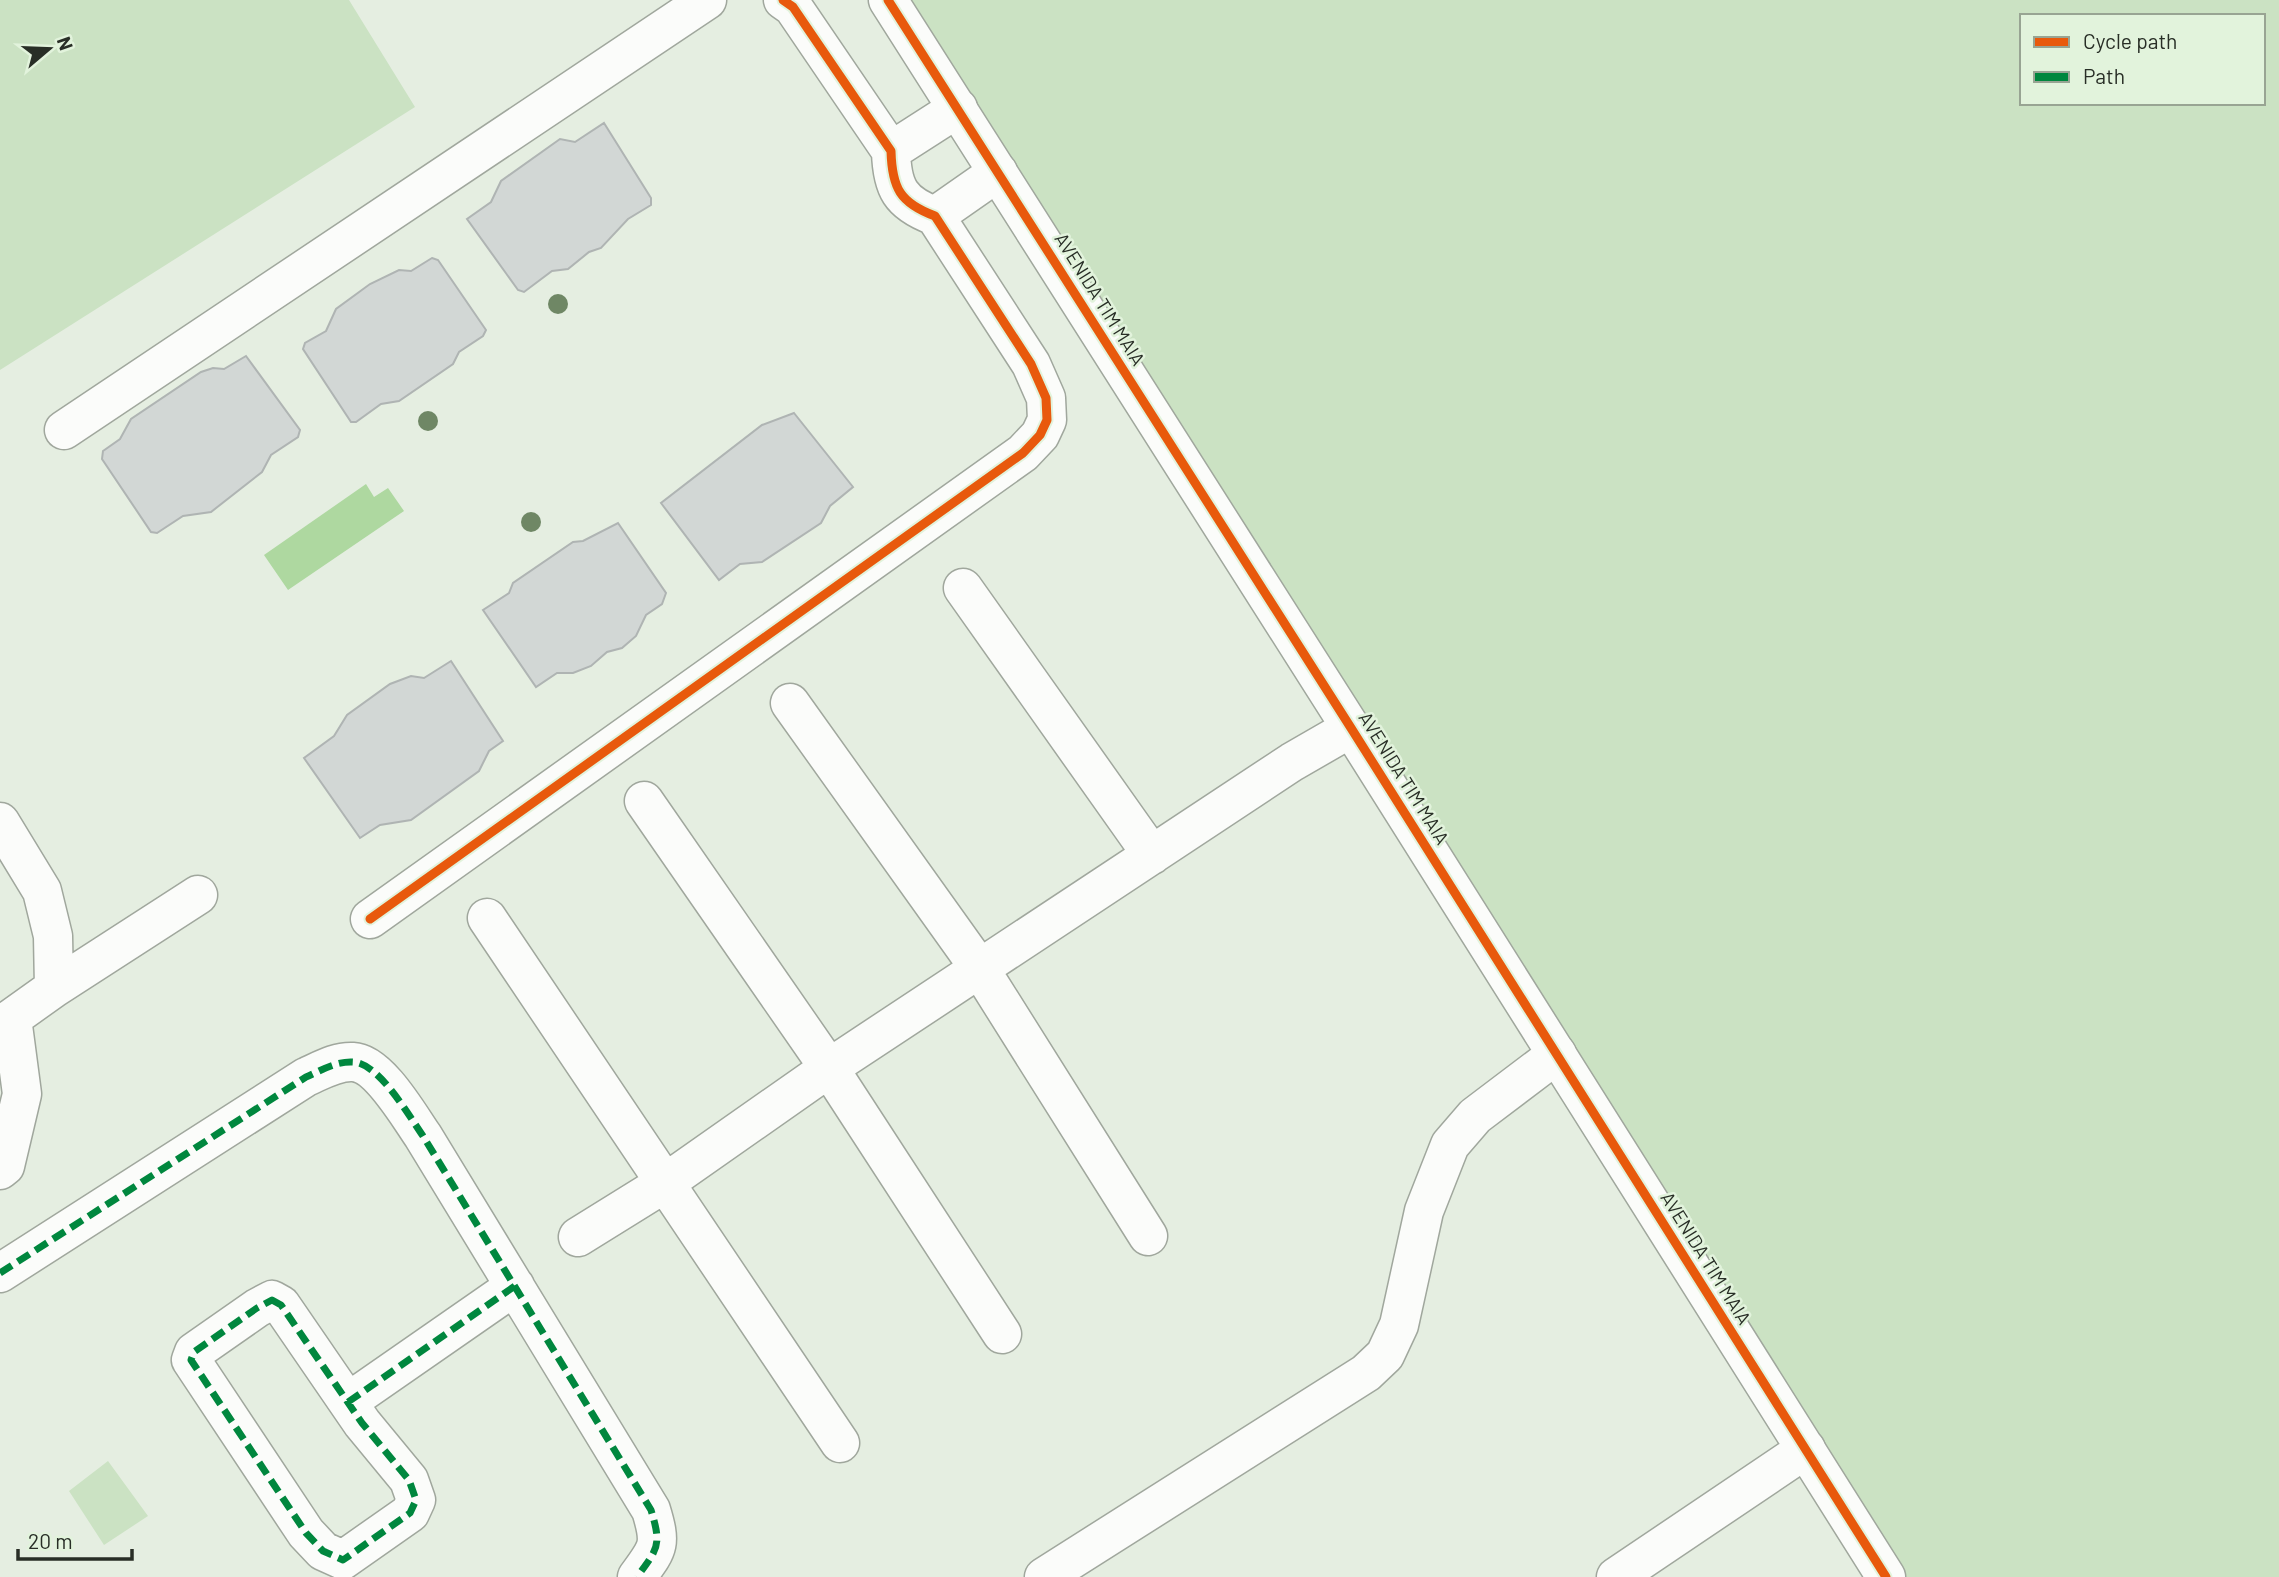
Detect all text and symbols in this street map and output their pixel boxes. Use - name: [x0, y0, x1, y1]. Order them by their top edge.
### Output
- north arrow: [14, 14, 84, 84]
- legend: [2020, 14, 2265, 105]
- text: Cycle path: [2083, 28, 2177, 53]
- text: N: [53, 34, 78, 53]
- text: Path: [2083, 63, 2125, 88]
- street label: AVENIDA TIM MAIA: [1050, 228, 1150, 369]
- street label: AVENIDA TIM MAIA: [1354, 707, 1454, 848]
- street label: AVENIDA TIM MAIA: [1656, 1187, 1756, 1328]
- scale bar: [18, 1518, 131, 1562]
- text: 20 m: [28, 1528, 73, 1553]

